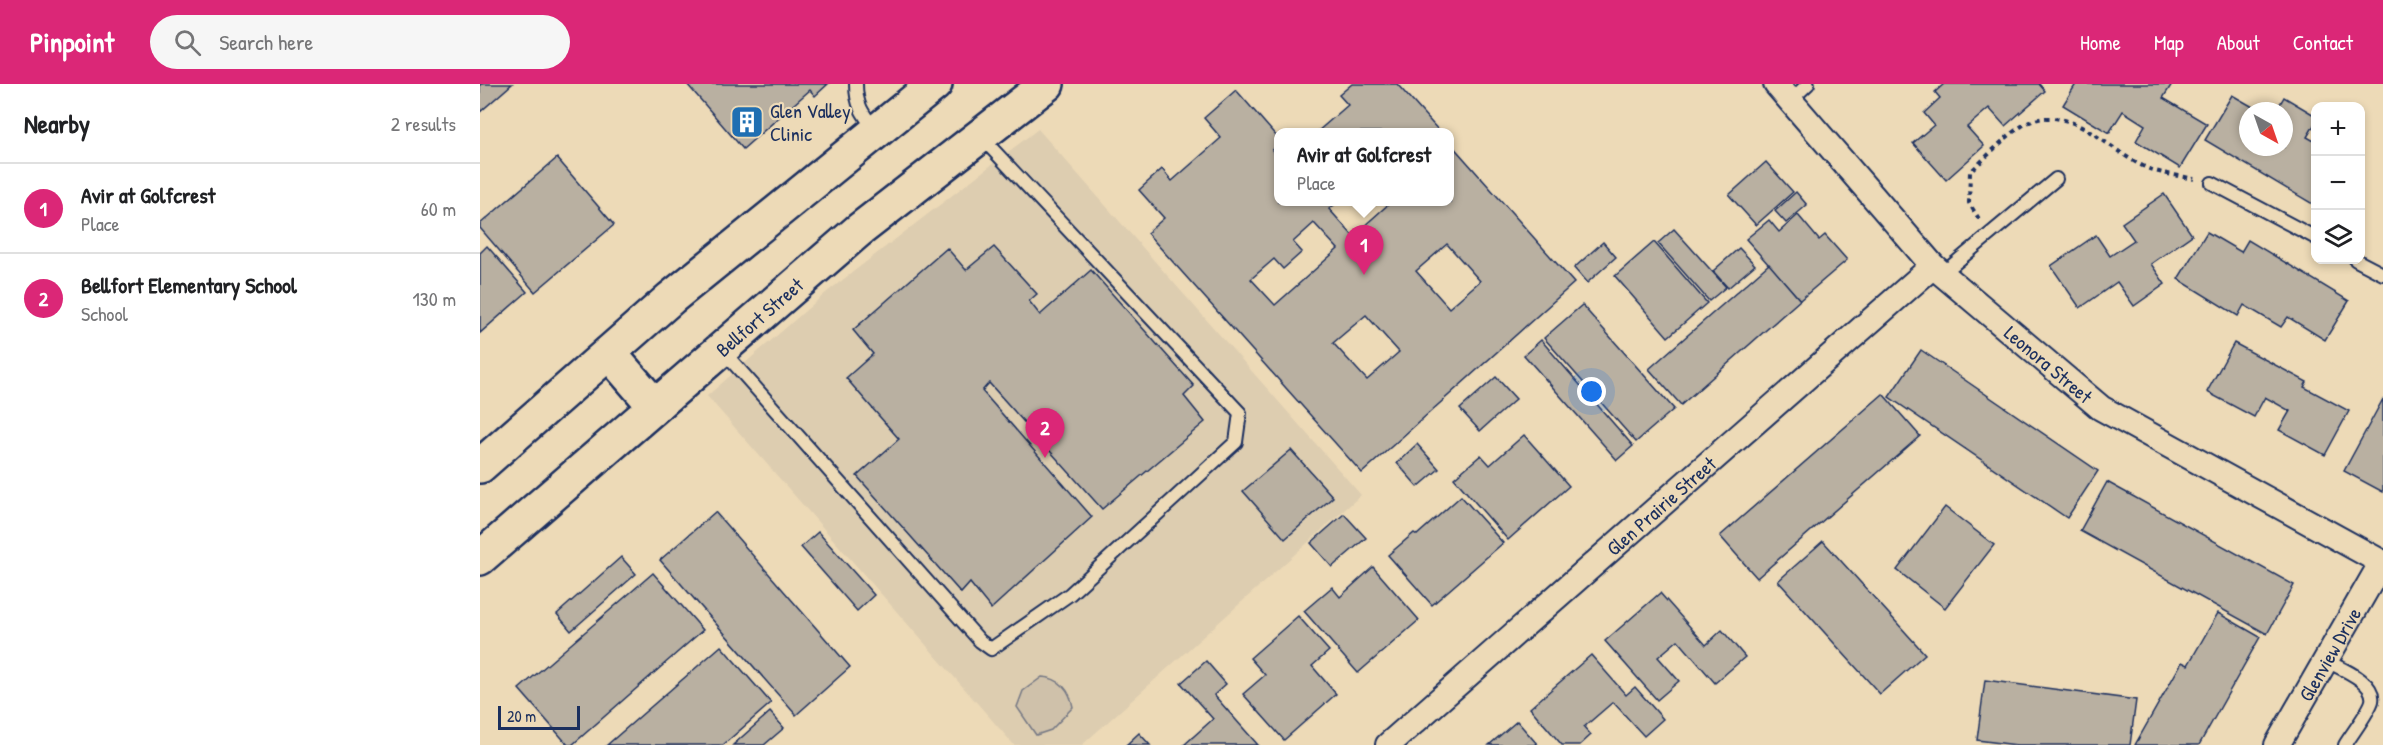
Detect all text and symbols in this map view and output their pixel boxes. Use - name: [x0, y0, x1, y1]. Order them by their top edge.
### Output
- search box: [150, 15, 570, 69]
- text: Pinpoint: [30, 23, 114, 61]
- icon: search: [171, 26, 204, 59]
- text: Search here: [219, 27, 313, 57]
- text: Home: [2080, 28, 2121, 57]
- text: Map: [2154, 28, 2184, 57]
- text: About: [2217, 28, 2260, 57]
- text: Contact: [2293, 28, 2353, 57]
- place label: Glen Valley Clinic: [770, 97, 851, 147]
- north arrow: [2239, 102, 2293, 156]
- map controls: [2311, 102, 2365, 264]
- button: +: [2311, 102, 2365, 156]
- building icon: Glen Valley Clinic: [729, 104, 765, 140]
- text: Nearby: [24, 106, 90, 141]
- text: 2 results: [391, 110, 456, 137]
- popup: [1274, 128, 1454, 206]
- text: Avir at Golfcrest: [1297, 139, 1431, 169]
- button: −: [2311, 156, 2365, 210]
- text: Place: [1297, 169, 1335, 196]
- text: Avir at Golfcrest: [81, 180, 215, 210]
- text: 1: [40, 195, 47, 222]
- text: 60 m: [421, 195, 456, 222]
- text: Place: [81, 210, 120, 237]
- button: layers: [2311, 210, 2365, 264]
- pin: 1: [1344, 226, 1384, 275]
- text: Bellfort Elementary School: [81, 270, 297, 300]
- street label: Bellfort Street: [709, 270, 810, 362]
- text: 2: [39, 285, 48, 312]
- text: 130 m: [413, 285, 456, 312]
- text: School: [81, 300, 128, 327]
- street label: Leonora Street: [1999, 319, 2099, 410]
- your location: [1577, 377, 1606, 406]
- pin: 2: [1026, 408, 1064, 458]
- street label: Glen Prairie Street: [1600, 449, 1722, 561]
- street label: Glenview Drive: [2292, 602, 2367, 706]
- scale bar: [498, 703, 580, 730]
- text: 20 m: [507, 705, 536, 727]

